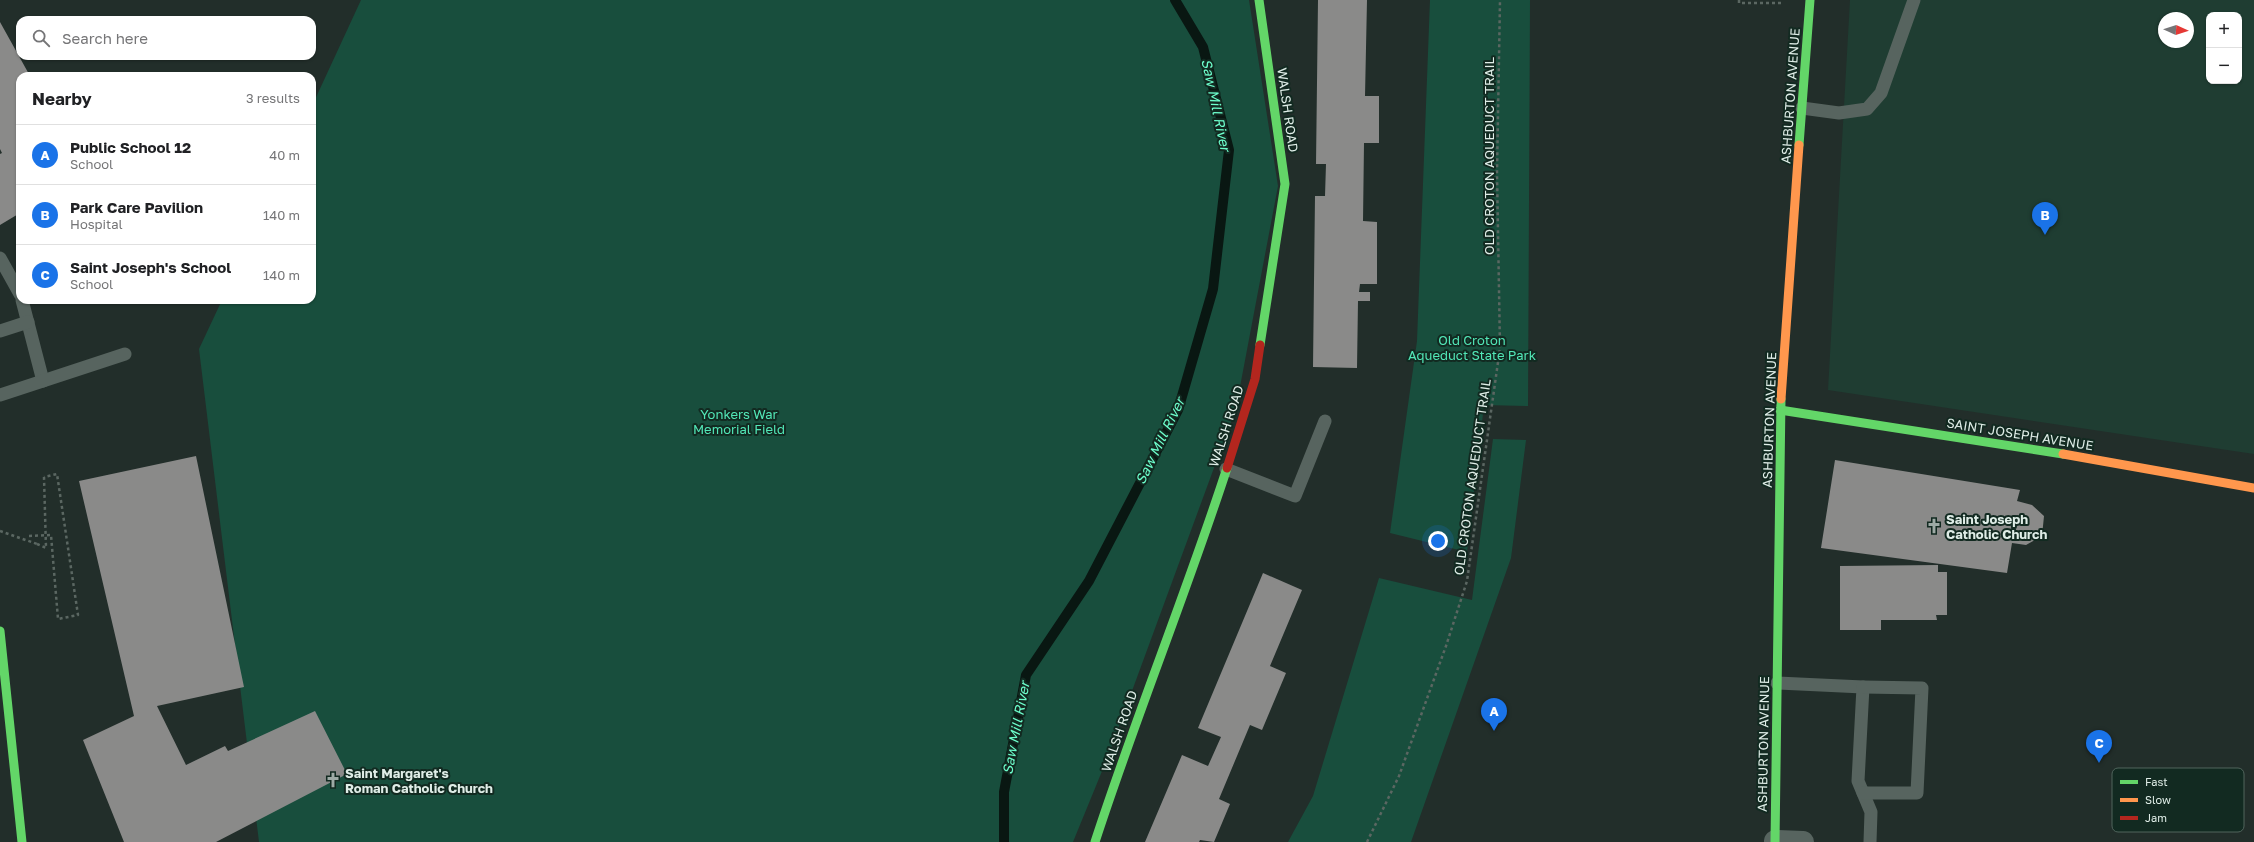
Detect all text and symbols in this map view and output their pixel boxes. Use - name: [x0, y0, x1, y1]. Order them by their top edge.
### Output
- north arrow: [2158, 12, 2194, 48]
- map controls: [2206, 12, 2242, 84]
- button: +: [2206, 12, 2242, 48]
- search box: [16, 16, 316, 60]
- icon: search: [30, 27, 52, 49]
- street label: ASHBURTON AVENUE: [1777, 28, 1803, 164]
- text: Search here: [62, 29, 148, 47]
- button: −: [2206, 48, 2242, 84]
- street label: OLD CROTON AQUEDUCT TRAIL: [1481, 56, 1497, 255]
- water label: Saw Mill River: [1198, 57, 1235, 155]
- street label: WALSH ROAD: [1274, 67, 1302, 153]
- text: Nearby: [32, 88, 92, 109]
- text: 3 results: [246, 90, 300, 106]
- text: Public School 12: [70, 138, 191, 156]
- text: A: [40, 147, 50, 163]
- text: 40 m: [269, 147, 300, 163]
- text: School: [70, 156, 113, 172]
- text: Park Care Pavilion: [70, 198, 203, 216]
- pin: B: [2032, 202, 2058, 235]
- text: B: [40, 207, 50, 223]
- text: 140 m: [263, 207, 300, 223]
- text: Hospital: [70, 216, 123, 232]
- text: Saint Joseph's School: [70, 258, 231, 276]
- text: C: [40, 267, 50, 283]
- text: 140 m: [263, 267, 300, 283]
- text: School: [70, 276, 113, 292]
- park label: Old Croton Aqueduct State Park: [1408, 332, 1537, 363]
- street label: ASHBURTON AVENUE: [1759, 352, 1779, 488]
- street label: OLD CROTON AQUEDUCT TRAIL: [1450, 377, 1494, 576]
- street label: WALSH ROAD: [1205, 383, 1247, 469]
- water label: Saw Mill River: [1131, 392, 1189, 487]
- park label: Yonkers War Memorial Field: [693, 406, 785, 437]
- street label: SAINT JOSEPH AVENUE: [1945, 414, 2095, 454]
- place label: Saint Joseph Catholic Church: [1946, 511, 2047, 542]
- church icon: Saint Joseph Catholic Church: [1925, 517, 1943, 535]
- your location: [1428, 531, 1448, 551]
- street label: ASHBURTON AVENUE: [1754, 676, 1772, 812]
- water label: Saw Mill River: [998, 678, 1033, 776]
- street label: WALSH ROAD: [1098, 688, 1140, 774]
- pin: A: [1481, 698, 1507, 731]
- pin: C: [2086, 730, 2112, 763]
- place label: Saint Margaret's Roman Catholic Church: [345, 765, 493, 796]
- legend: [2112, 768, 2244, 832]
- church icon: Saint Margaret's Roman Catholic Church: [324, 771, 342, 789]
- text: Fast: [2145, 775, 2168, 788]
- text: Slow: [2145, 793, 2171, 806]
- text: Jam: [2145, 811, 2167, 824]

